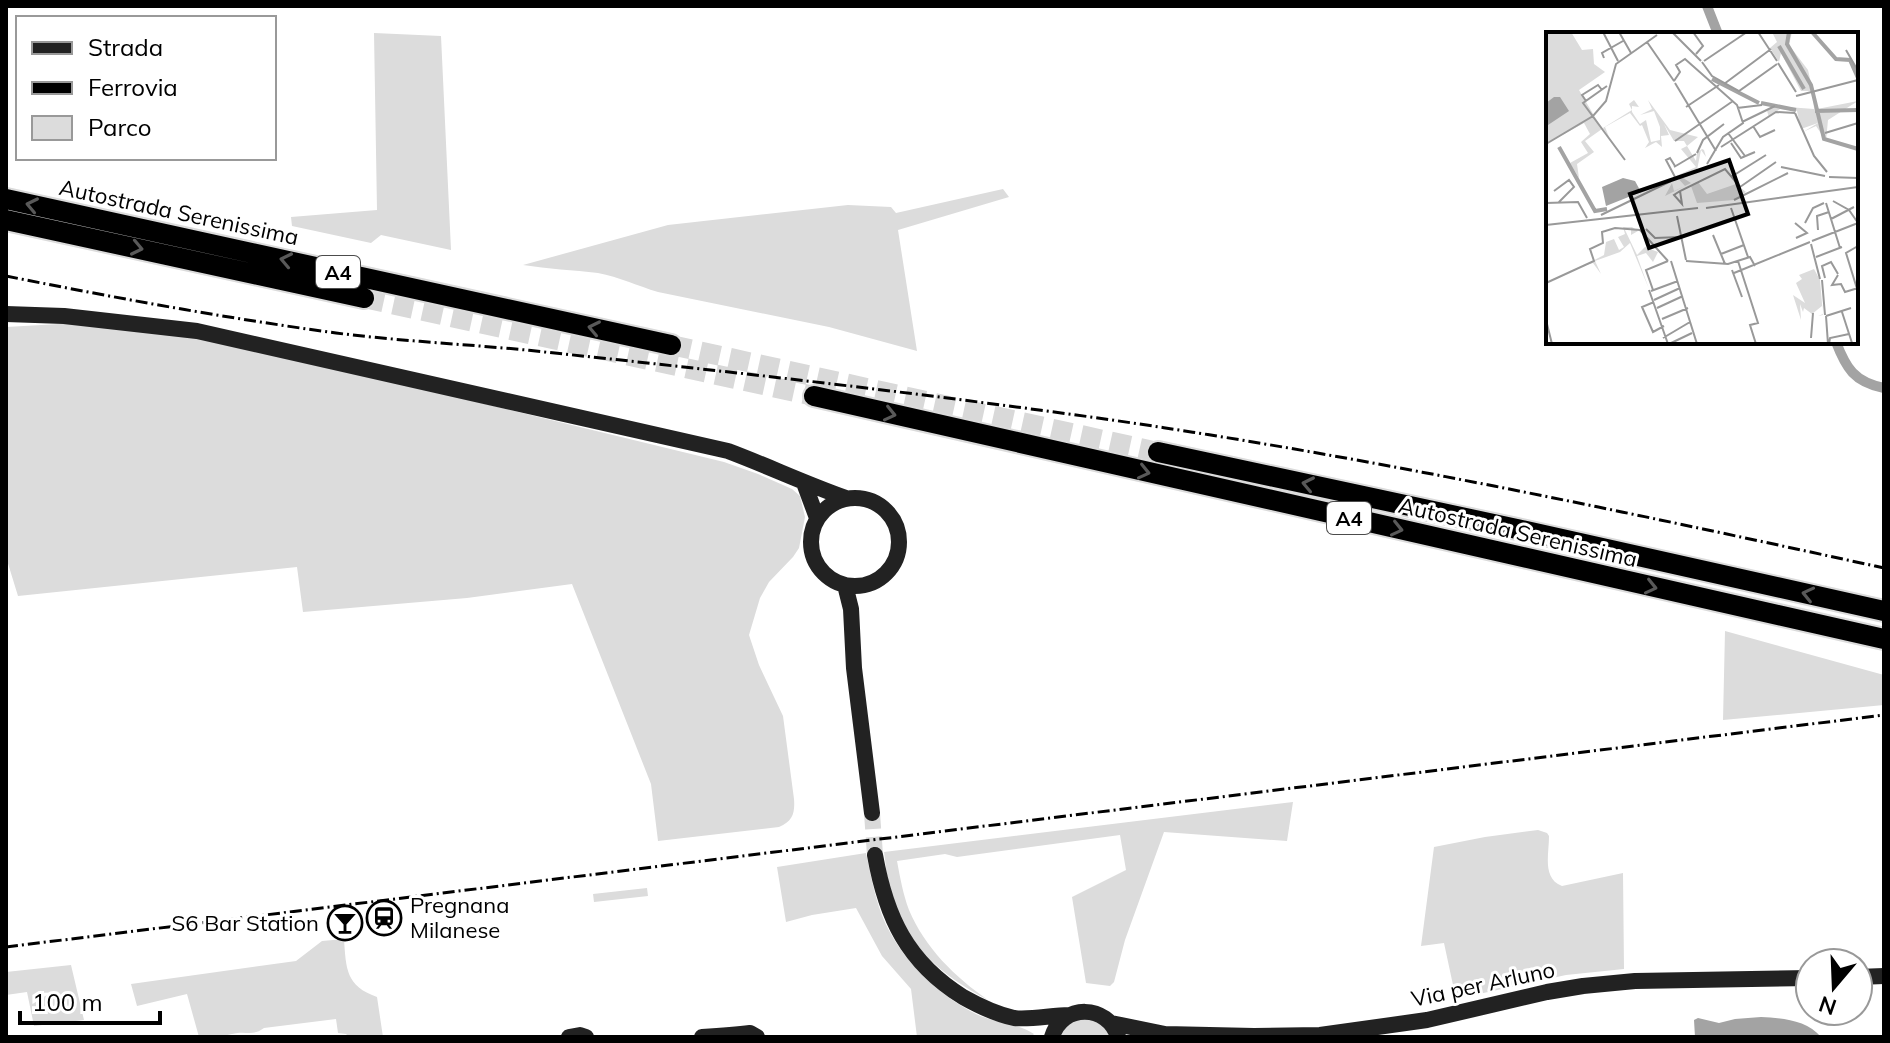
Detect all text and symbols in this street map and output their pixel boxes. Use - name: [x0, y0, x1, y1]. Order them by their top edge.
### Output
- legend: [16, 16, 276, 160]
- text: Strada: [88, 32, 163, 62]
- inset map: [1546, 32, 1858, 344]
- text: Ferrovia: [88, 72, 178, 102]
- text: Parco: [88, 112, 151, 142]
- street label: Autostrada Serenissima: [57, 173, 301, 251]
- one-way arrow: [25, 197, 39, 214]
- one-way arrow: [130, 239, 143, 256]
- one-way arrow: [280, 252, 293, 269]
- road number: A4: [316, 256, 360, 288]
- one-way arrow: [588, 320, 602, 337]
- one-way arrow: [883, 405, 896, 422]
- one-way arrow: [1136, 463, 1150, 480]
- one-way arrow: [1302, 476, 1315, 493]
- street label: Autostrada Serenissima: [1396, 491, 1640, 573]
- road number: A4: [1327, 502, 1371, 534]
- one-way arrow: [1390, 520, 1404, 537]
- one-way arrow: [1643, 577, 1657, 594]
- one-way arrow: [1802, 586, 1815, 603]
- place label: Pregnana Milanese: [410, 891, 509, 944]
- station icon: Pregnana Milanese: [365, 899, 403, 937]
- bar icon: S6 Bar Station: [326, 904, 364, 942]
- place label: S6 Bar Station: [172, 909, 319, 937]
- north arrow: [1794, 947, 1874, 1027]
- street label: Via per Arluno: [1409, 955, 1557, 1013]
- scale bar: [20, 975, 160, 1025]
- text: 100 m: [32, 987, 103, 1017]
- text: N: [1815, 990, 1840, 1022]

